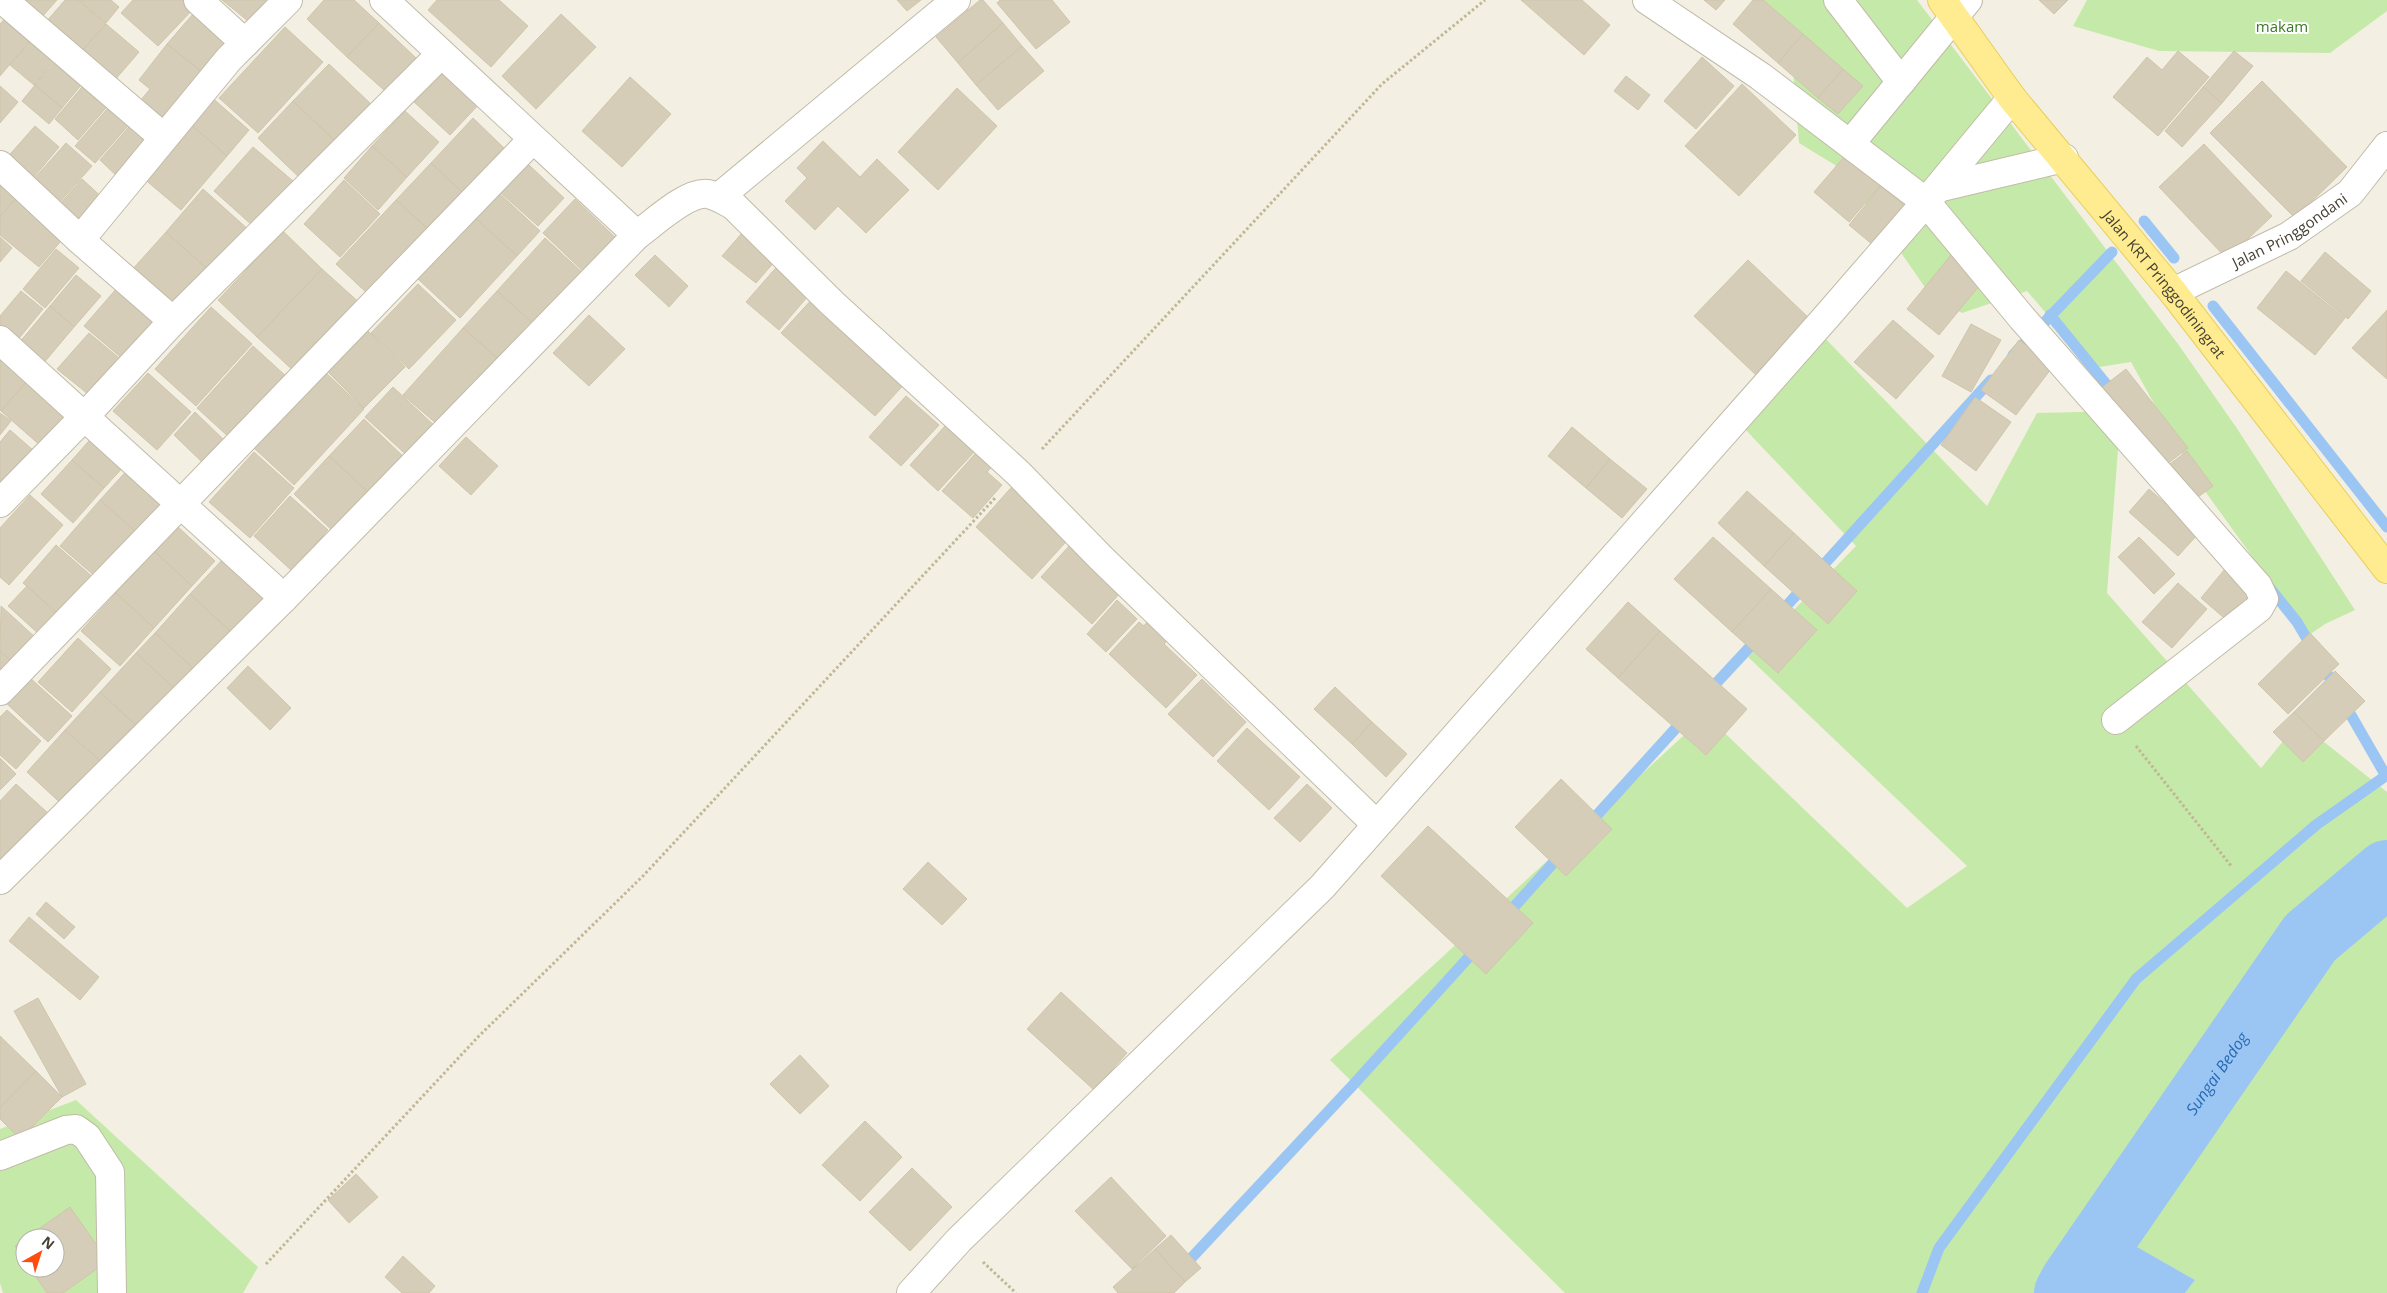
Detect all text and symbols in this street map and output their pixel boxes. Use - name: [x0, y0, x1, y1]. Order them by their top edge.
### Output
- park label: makam: [2256, 16, 2308, 36]
- street label: Jalan Pringgondani: [2227, 188, 2351, 273]
- street label: Jalan KRT Pringgodiningrat: [2098, 204, 2230, 362]
- water label: Sungai Bedog: [2180, 1027, 2254, 1119]
- north arrow: [15, 1228, 65, 1278]
- text: N: [38, 1232, 59, 1253]

